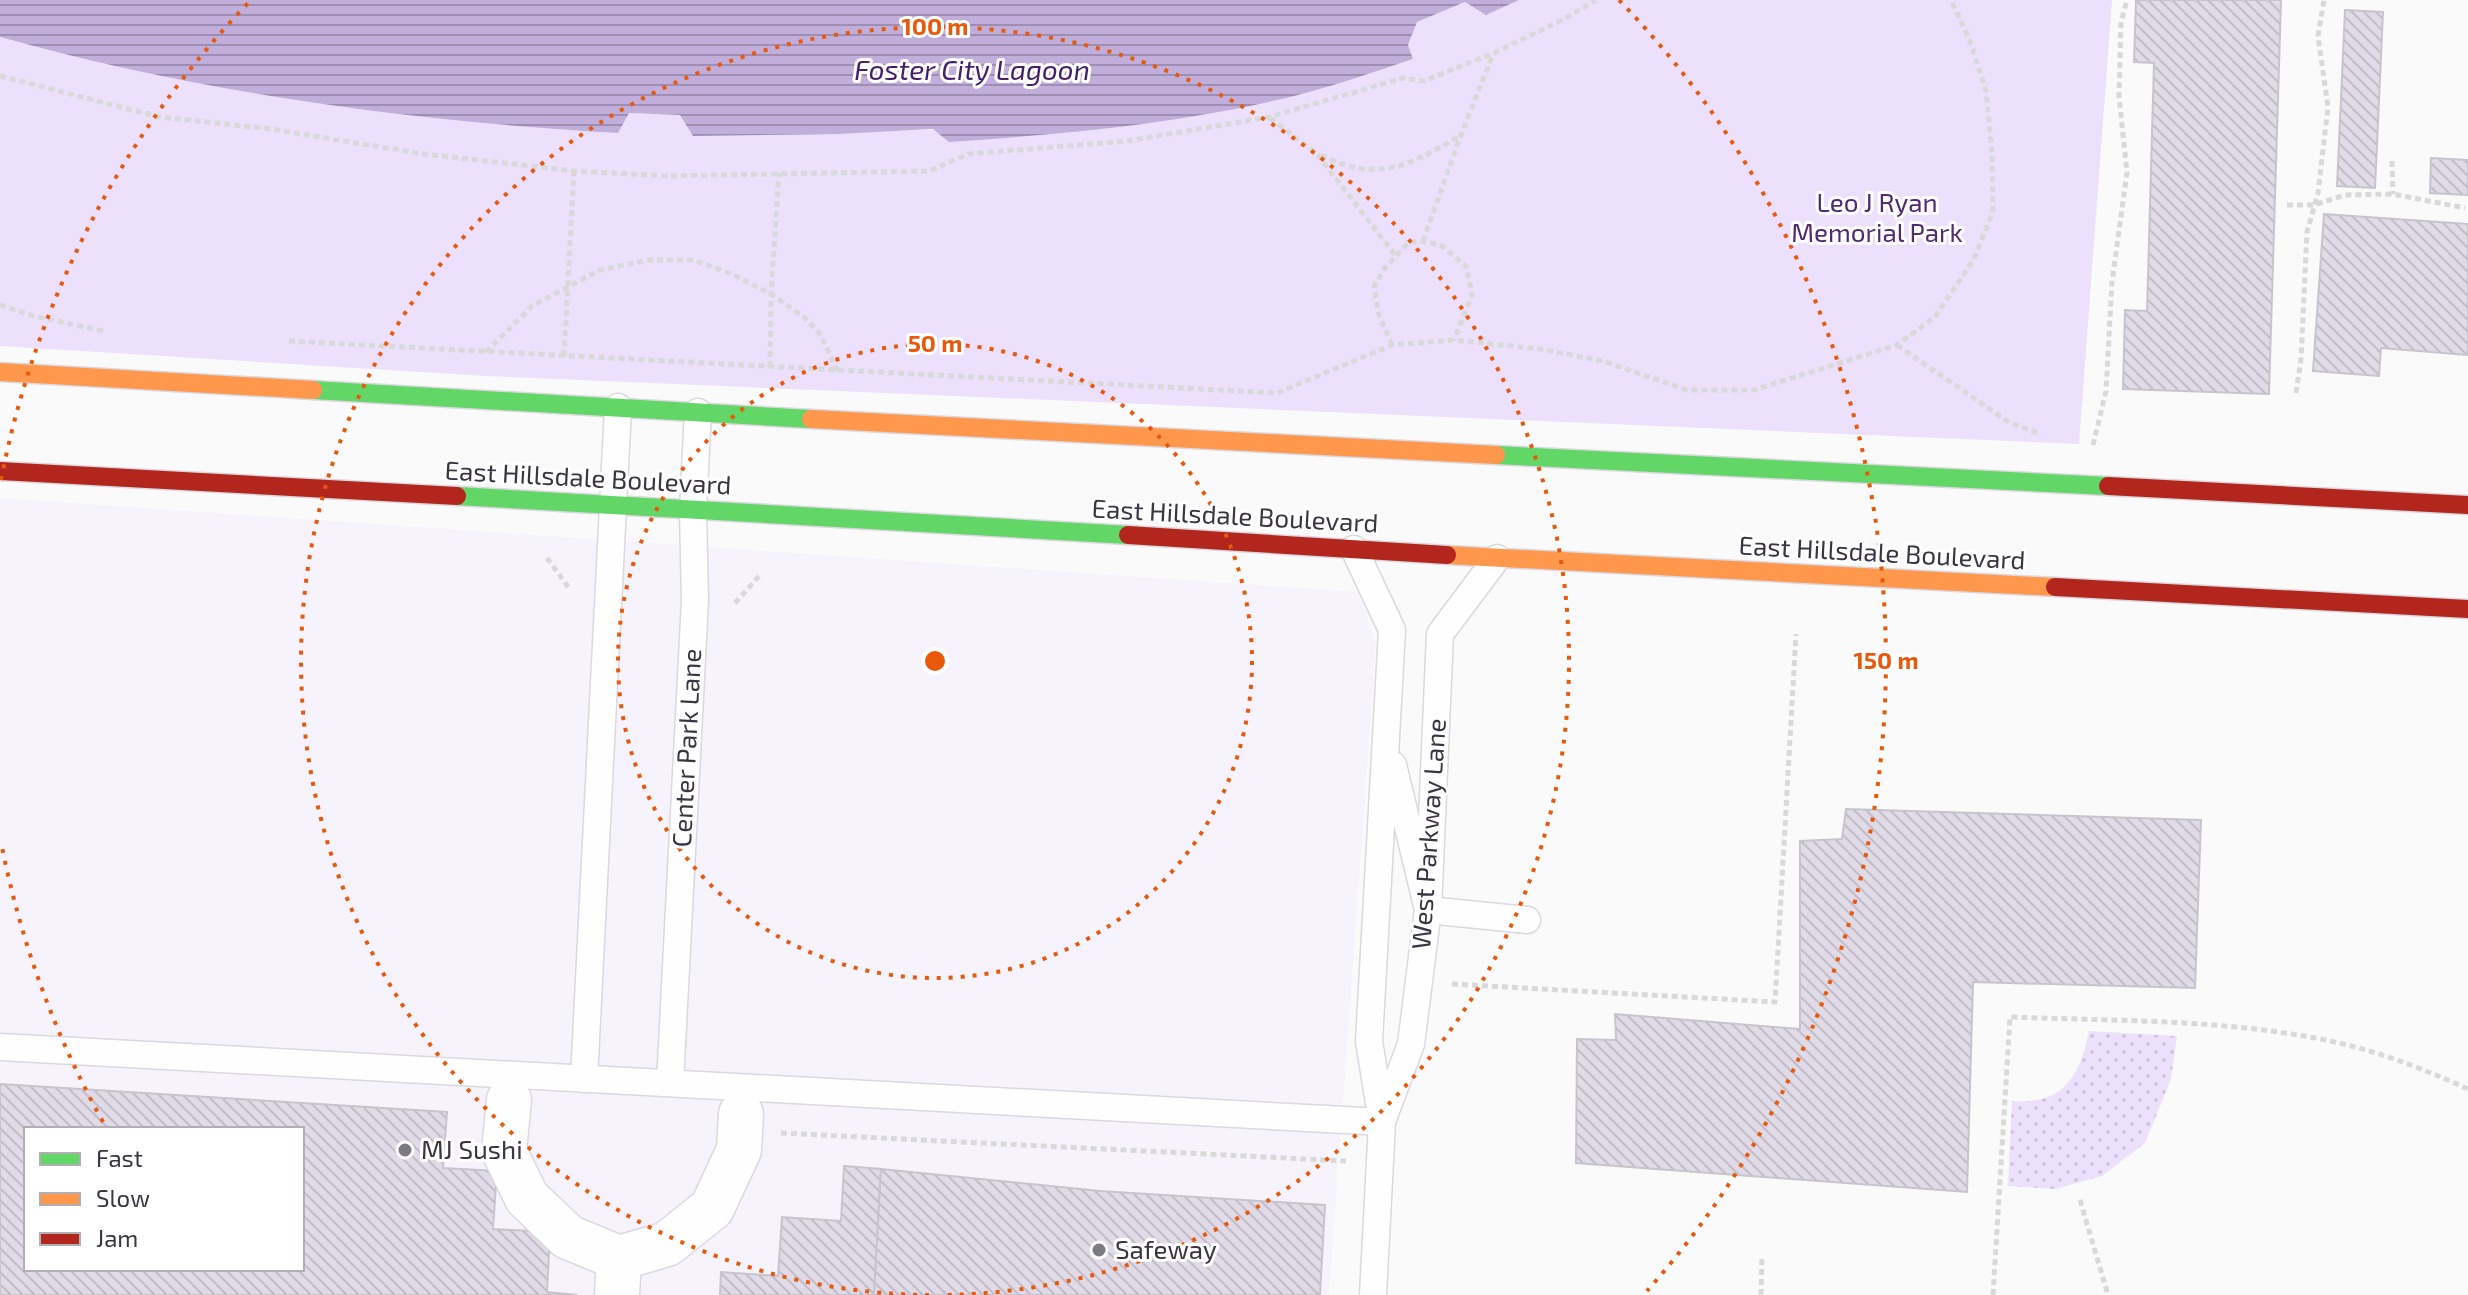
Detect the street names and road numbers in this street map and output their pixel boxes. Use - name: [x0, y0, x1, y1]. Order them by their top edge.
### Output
- street label: East Hillsdale Boulevard: [444, 454, 732, 499]
- street label: East Hillsdale Boulevard: [1091, 492, 1379, 537]
- street label: East Hillsdale Boulevard: [1738, 529, 2026, 574]
- street label: Center Park Lane: [665, 648, 706, 848]
- street label: West Parkway Lane: [1404, 717, 1451, 950]

